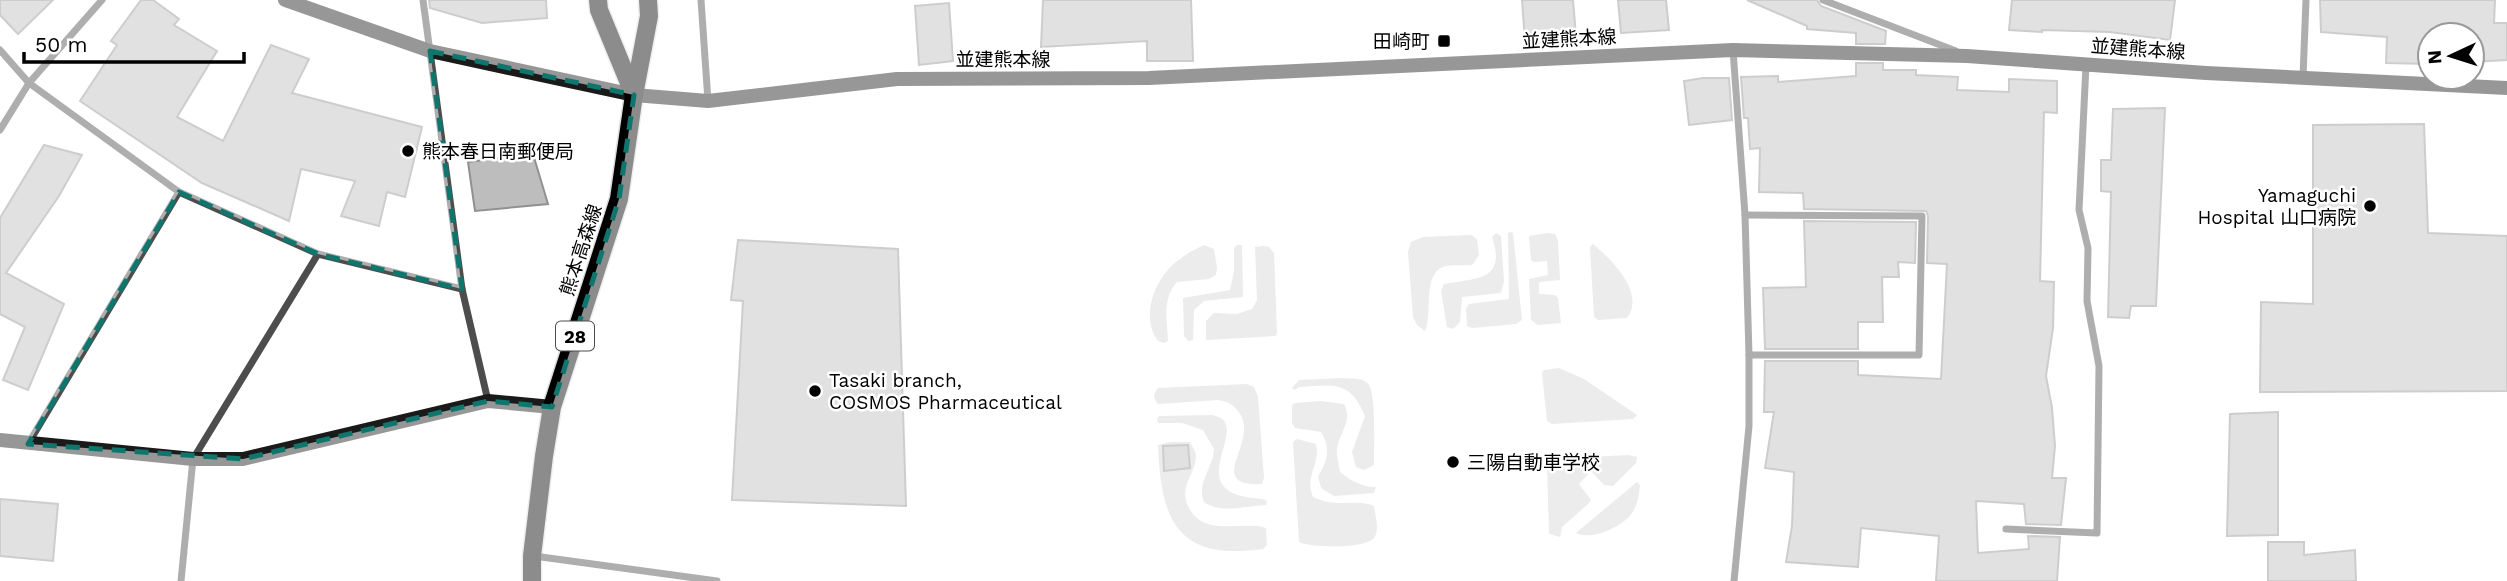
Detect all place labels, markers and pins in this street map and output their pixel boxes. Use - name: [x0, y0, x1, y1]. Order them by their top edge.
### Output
- place label: 田崎町: [1373, 30, 1430, 53]
- marker: 田崎町: [1436, 33, 1452, 49]
- place label: 熊本春日南郵便局: [422, 140, 574, 163]
- marker: 熊本春日南郵便局: [400, 143, 416, 159]
- place label: Yamaguchi Hospital 山口病院: [2197, 184, 2356, 229]
- marker: Yamaguchi Hospital 山口病院: [2362, 198, 2378, 214]
- place label: Tasaki branch, COSMOS Pharmaceutical: [829, 369, 1062, 414]
- marker: Tasaki branch, COSMOS Pharmaceutical: [807, 383, 823, 399]
- place label: 三陽自動車学校: [1467, 451, 1600, 474]
- marker: 三陽自動車学校: [1445, 454, 1461, 470]

